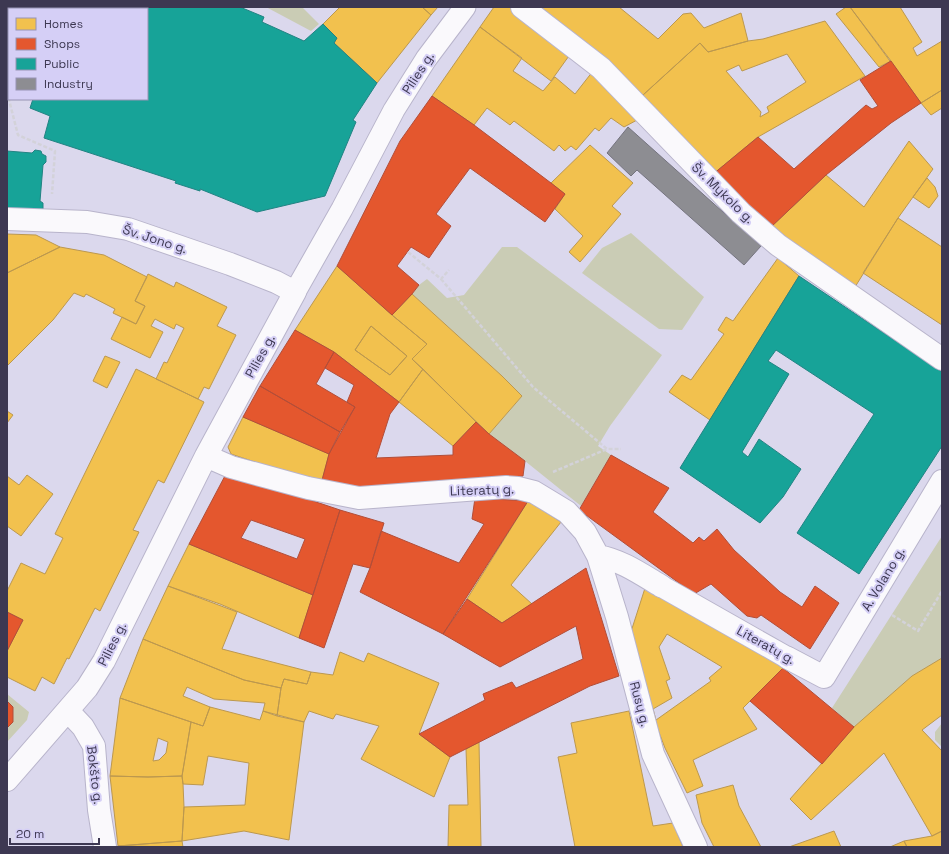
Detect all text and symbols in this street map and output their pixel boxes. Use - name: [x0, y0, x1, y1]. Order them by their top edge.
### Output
- legend: [8, 8, 148, 100]
- text: Homes: [44, 16, 83, 32]
- text: Shops: [44, 36, 80, 52]
- street label: Pilies g.: [398, 49, 438, 97]
- text: Public: [44, 56, 79, 72]
- text: Industry: [44, 76, 93, 92]
- street label: Šv. Mykolo g.: [688, 159, 758, 227]
- street label: Šv. Jono g.: [121, 221, 189, 257]
- street label: Pilies g.: [241, 331, 279, 381]
- street label: Literatų g.: [450, 480, 514, 500]
- street label: A. Volano g.: [857, 544, 909, 614]
- street label: Pilies g.: [94, 619, 130, 669]
- street label: Literatų g.: [734, 622, 798, 668]
- street label: Rusų g.: [626, 680, 654, 728]
- street label: Bokšto g.: [83, 745, 107, 805]
- scale bar: [10, 820, 99, 846]
- text: 20 m: [16, 826, 44, 842]

